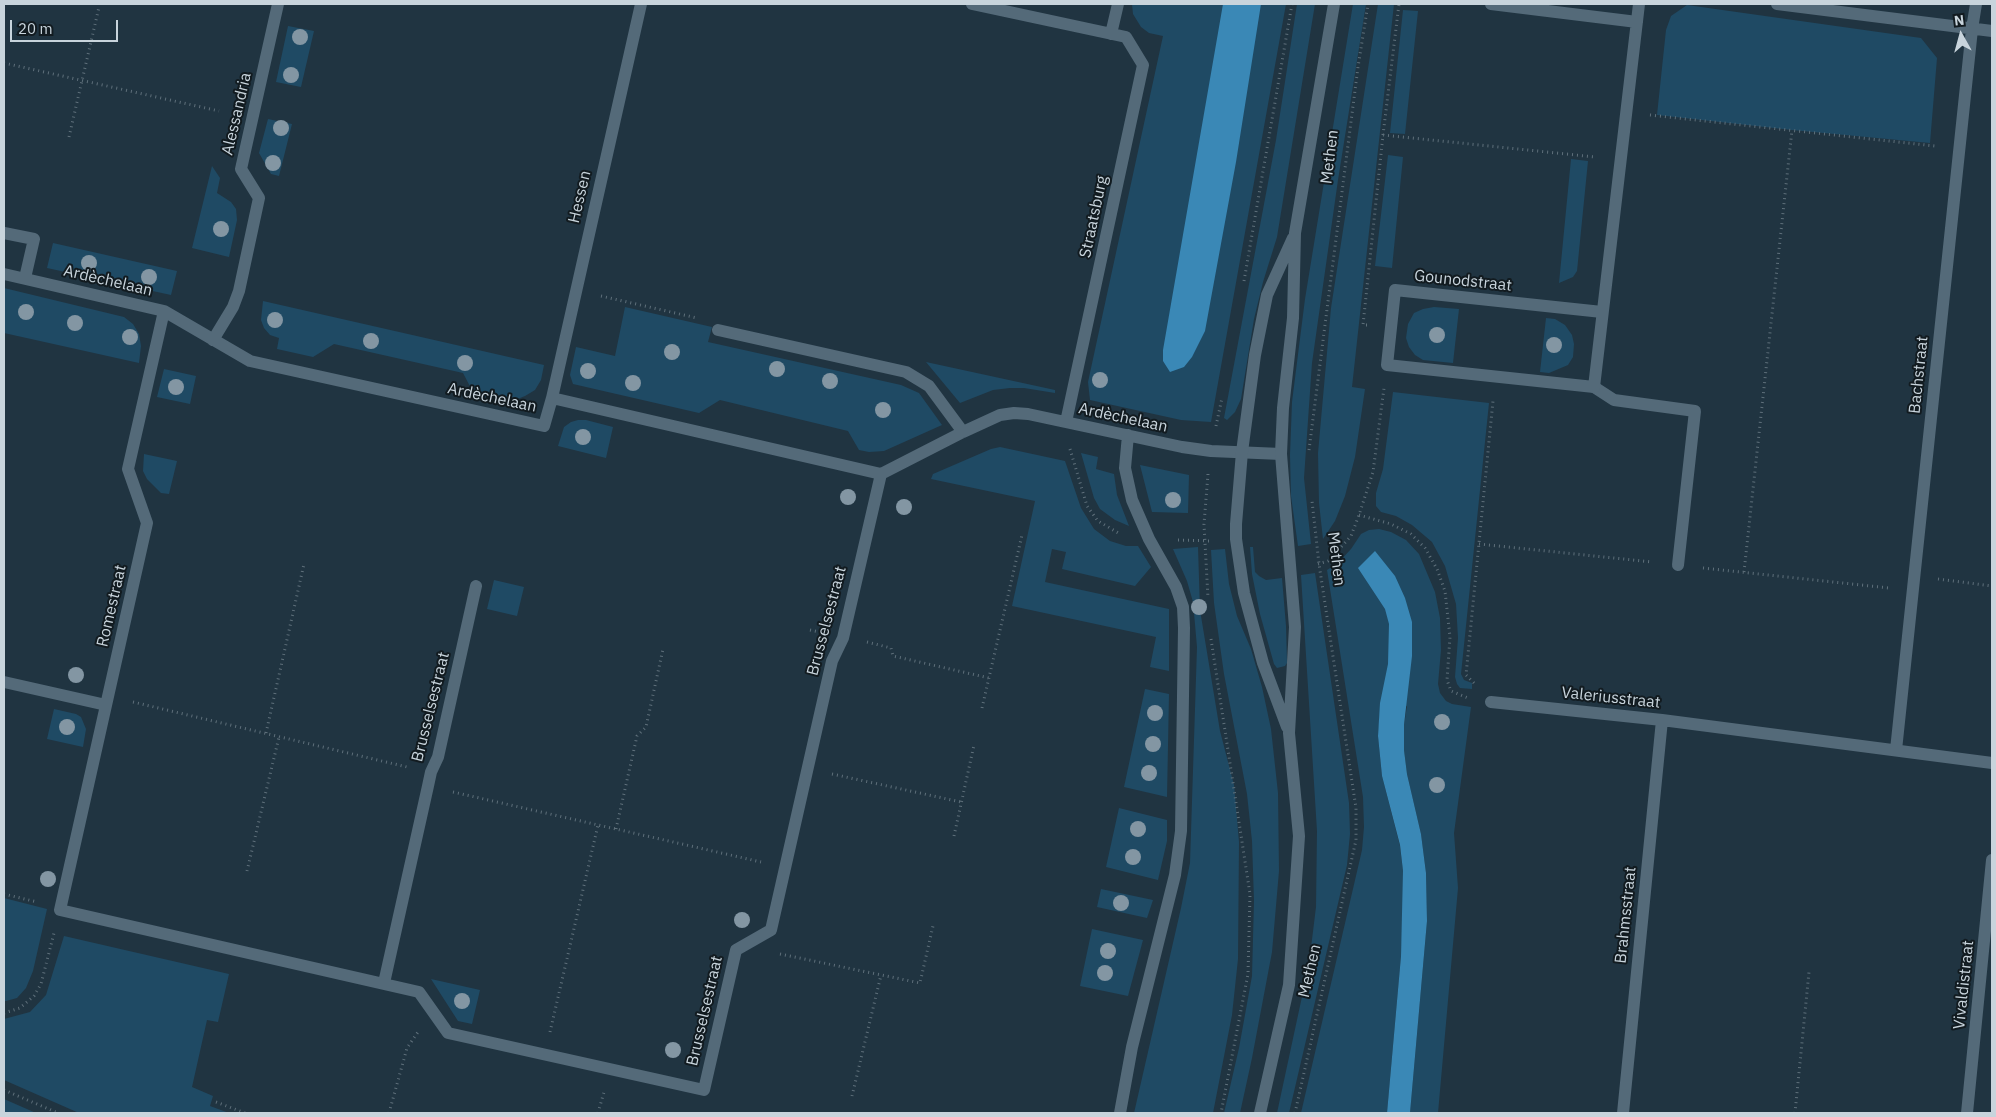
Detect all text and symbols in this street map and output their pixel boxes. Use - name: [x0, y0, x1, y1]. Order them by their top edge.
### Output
- scale bar: [12, 10, 120, 42]
- north arrow: [1936, 10, 1986, 60]
- text: N: [1953, 11, 1965, 30]
- text: 20 m: [18, 19, 53, 38]
- street label: Alessandria: [218, 71, 256, 157]
- street label: Methen: [1317, 129, 1343, 185]
- street label: Hessen: [565, 169, 595, 225]
- street label: Straatsburg: [1076, 174, 1112, 260]
- street label: Ardèchelaan: [62, 261, 154, 301]
- street label: Gounodstraat: [1413, 266, 1513, 296]
- street label: Bachstraat: [1905, 335, 1933, 415]
- street label: Ardèchelaan: [446, 379, 538, 417]
- street label: Ardèchelaan: [1077, 399, 1169, 437]
- street label: Methen: [1323, 531, 1349, 587]
- street label: Romestraat: [93, 563, 131, 649]
- street label: Brusselsestraat: [803, 564, 851, 678]
- street label: Brusselsestraat: [408, 650, 454, 764]
- street label: Valeriusstraat: [1561, 683, 1661, 713]
- street label: Brahmsstraat: [1611, 866, 1641, 964]
- street label: Vivaldistraat: [1950, 940, 1978, 1030]
- street label: Methen: [1295, 942, 1325, 1000]
- street label: Brusselsestraat: [683, 954, 727, 1068]

